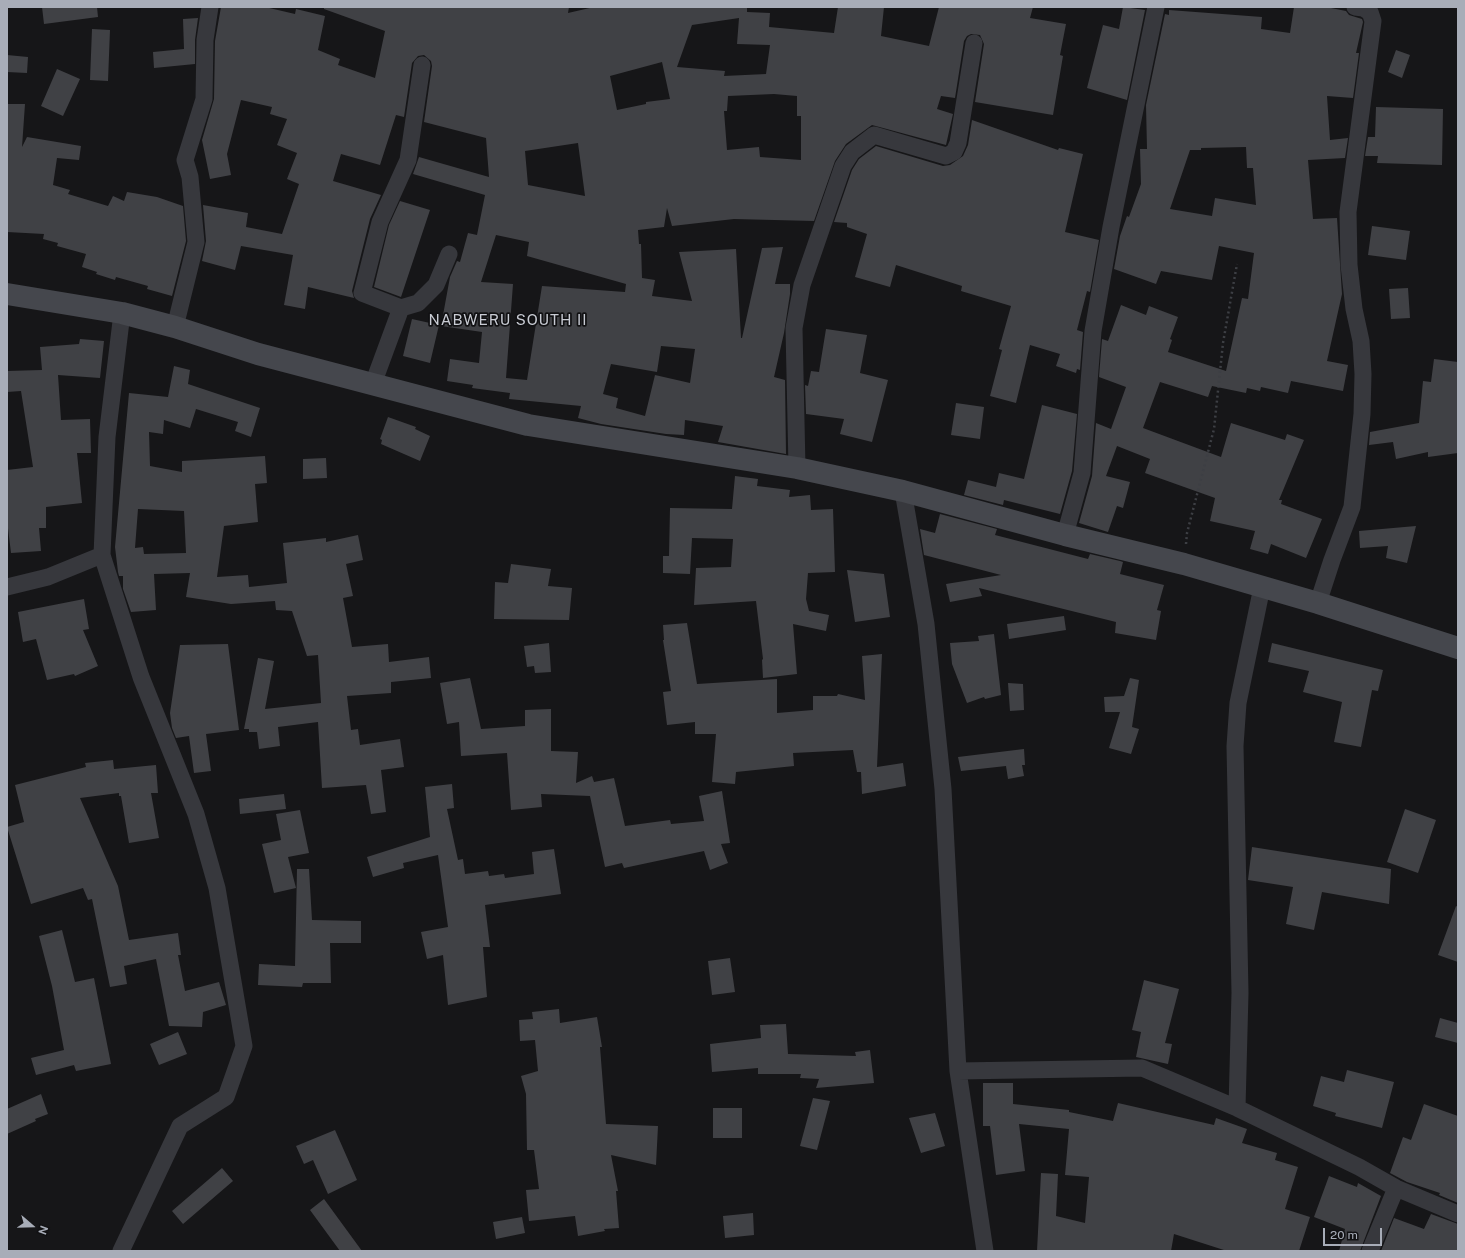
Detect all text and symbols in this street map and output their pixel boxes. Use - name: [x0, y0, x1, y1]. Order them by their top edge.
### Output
- district label: NABWERU SOUTH II: [428, 311, 588, 329]
- north arrow: [12, 1206, 52, 1246]
- scale bar: [1325, 1220, 1384, 1246]
- text: N: [36, 1224, 50, 1236]
- text: 20 m: [1330, 1228, 1358, 1242]

